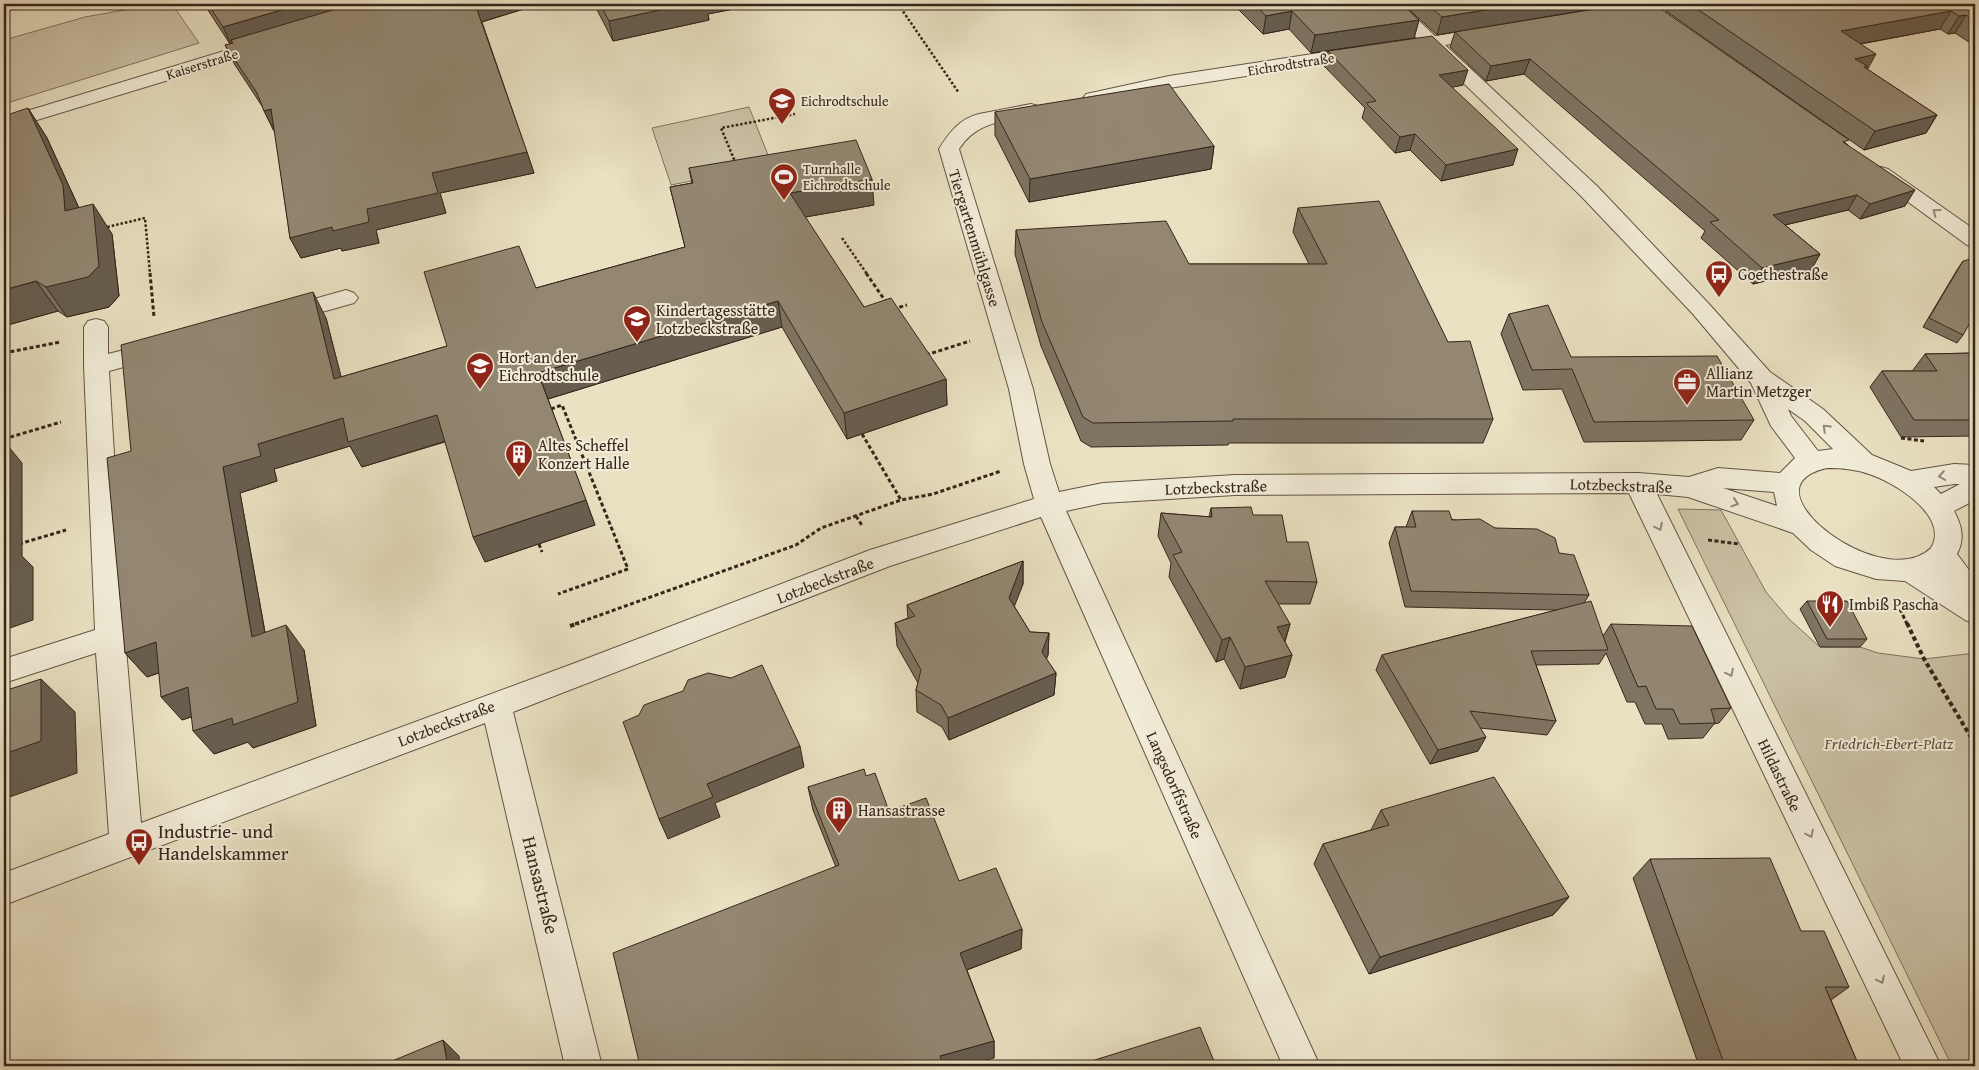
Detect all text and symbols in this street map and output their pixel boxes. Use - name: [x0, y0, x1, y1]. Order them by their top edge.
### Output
- street label: Kaiserstraße: [164, 43, 241, 84]
- street label: Eichrodtstraße: [1246, 47, 1336, 81]
- school or university icon: Eichrodtschule: [767, 86, 797, 125]
- place label: Eichrodtschule: [801, 91, 889, 111]
- place label: Turnhalle Eichrodtschule: [803, 159, 891, 195]
- sports icon: Turnhalle Eichrodtschule: [769, 162, 799, 201]
- street label: Tiergartenmühlgasse: [943, 166, 1007, 310]
- one-way arrow: [1932, 209, 1942, 218]
- bus stop icon: Goethestraße: [1704, 259, 1734, 298]
- place label: Goethestraße: [1738, 262, 1828, 286]
- place label: Kindertagesstätte Lotzbeckstraße: [656, 298, 775, 340]
- school or university icon: Kindertagesstätte Lotzbeckstraße: [622, 304, 652, 343]
- place label: Hort an der Eichrodtschule: [499, 345, 599, 387]
- school or university icon: Hort an der Eichrodtschule: [465, 351, 495, 390]
- place label: Allianz Martin Metzger: [1706, 361, 1812, 403]
- office icon: Allianz Martin Metzger: [1672, 367, 1702, 406]
- one-way arrow: [1823, 425, 1832, 434]
- place label: Altes Scheffel Konzert Halle: [538, 433, 630, 475]
- building icon: Altes Scheffel Konzert Halle: [504, 439, 534, 478]
- one-way arrow: [1937, 470, 1946, 480]
- street label: Lotzbeckstraße: [1569, 471, 1673, 499]
- street label: Lotzbeckstraße: [1164, 473, 1268, 501]
- one-way arrow: [1731, 497, 1739, 507]
- one-way arrow: [1653, 522, 1663, 531]
- street label: Lotzbeckstraße: [773, 550, 877, 610]
- restaurant icon: Imbiß Pascha: [1815, 589, 1845, 628]
- place label: Imbiß Pascha: [1849, 592, 1939, 616]
- one-way arrow: [1724, 668, 1735, 677]
- street label: Lotzbeckstraße: [394, 693, 498, 753]
- street label: Langsdorffstraße: [1141, 728, 1209, 842]
- park label: Friedrich-Ebert-Platz: [1824, 731, 1954, 755]
- street label: Hildastraße: [1752, 734, 1808, 816]
- building icon: Hansastrasse: [824, 795, 854, 834]
- place label: Hansastrasse: [858, 798, 945, 822]
- place label: Industrie- und Handelskammer: [158, 817, 289, 867]
- bus stop icon: Industrie- und Handelskammer: [124, 827, 154, 866]
- one-way arrow: [1803, 829, 1814, 838]
- street label: Hansastraße: [515, 833, 567, 937]
- one-way arrow: [1875, 975, 1885, 984]

